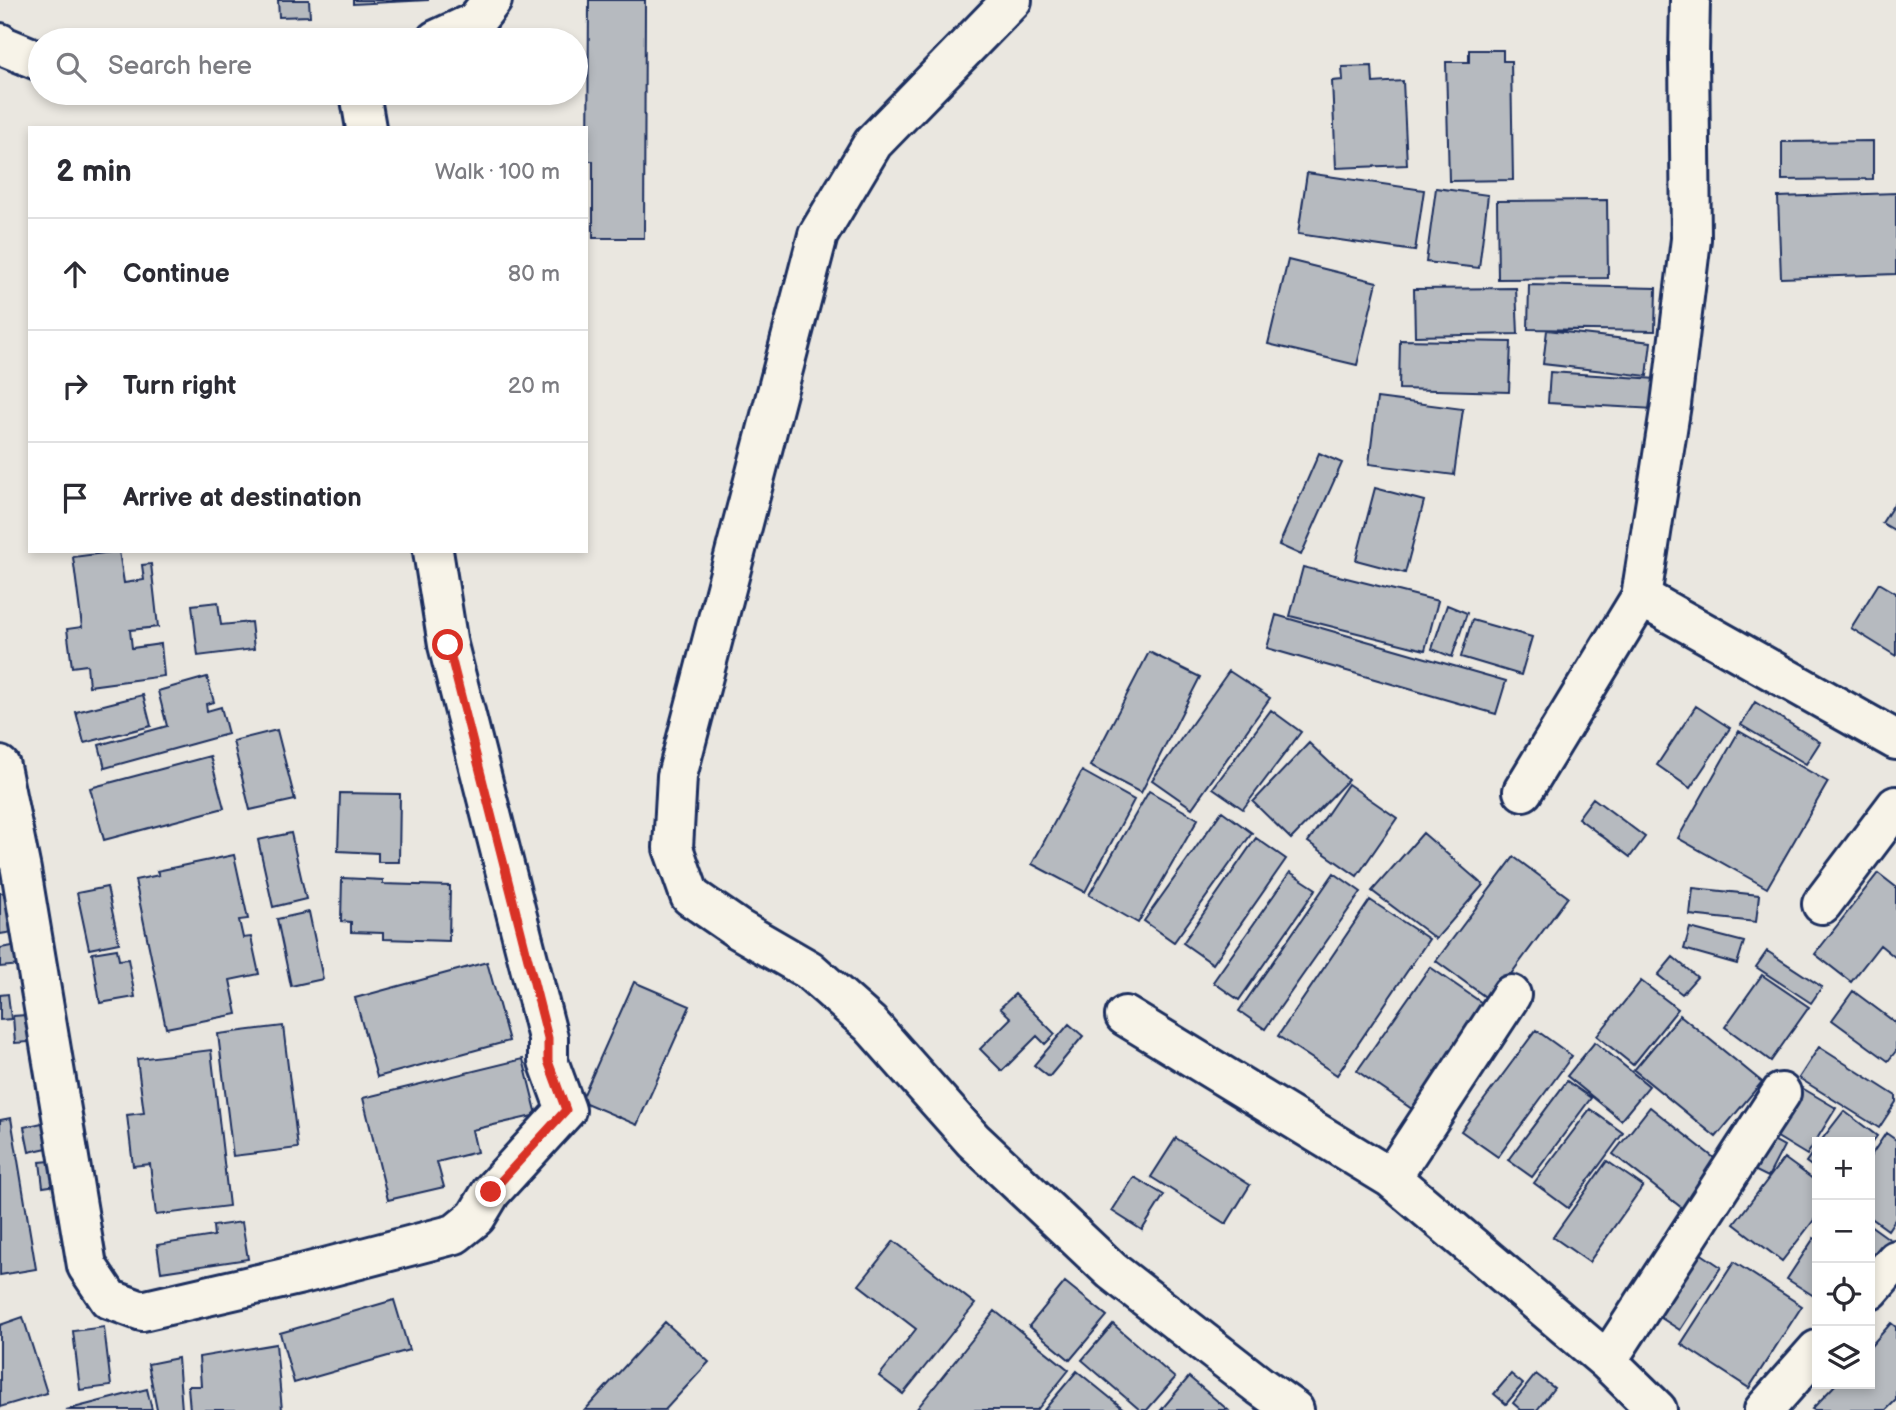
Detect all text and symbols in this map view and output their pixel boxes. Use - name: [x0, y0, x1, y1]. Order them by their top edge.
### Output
- search box: [28, 28, 588, 105]
- icon: search: [52, 48, 90, 86]
- text: Search here: [108, 51, 252, 82]
- text: 2 min: [56, 154, 132, 190]
- text: Walk · 100 m: [435, 158, 560, 186]
- icon: ahead: [56, 255, 94, 293]
- text: Continue: [123, 259, 230, 290]
- text: 80 m: [508, 260, 560, 288]
- icon: right: [56, 367, 94, 405]
- text: Turn right: [123, 371, 236, 402]
- text: 20 m: [508, 372, 560, 400]
- icon: arrive: [56, 479, 94, 517]
- text: Arrive at destination: [123, 483, 362, 514]
- route start: [432, 629, 463, 660]
- map controls: [1812, 1137, 1875, 1389]
- button: +: [1812, 1137, 1875, 1200]
- route end: [475, 1176, 506, 1207]
- button: −: [1812, 1200, 1875, 1263]
- button: locate: [1812, 1263, 1875, 1326]
- button: layers: [1812, 1326, 1875, 1389]

